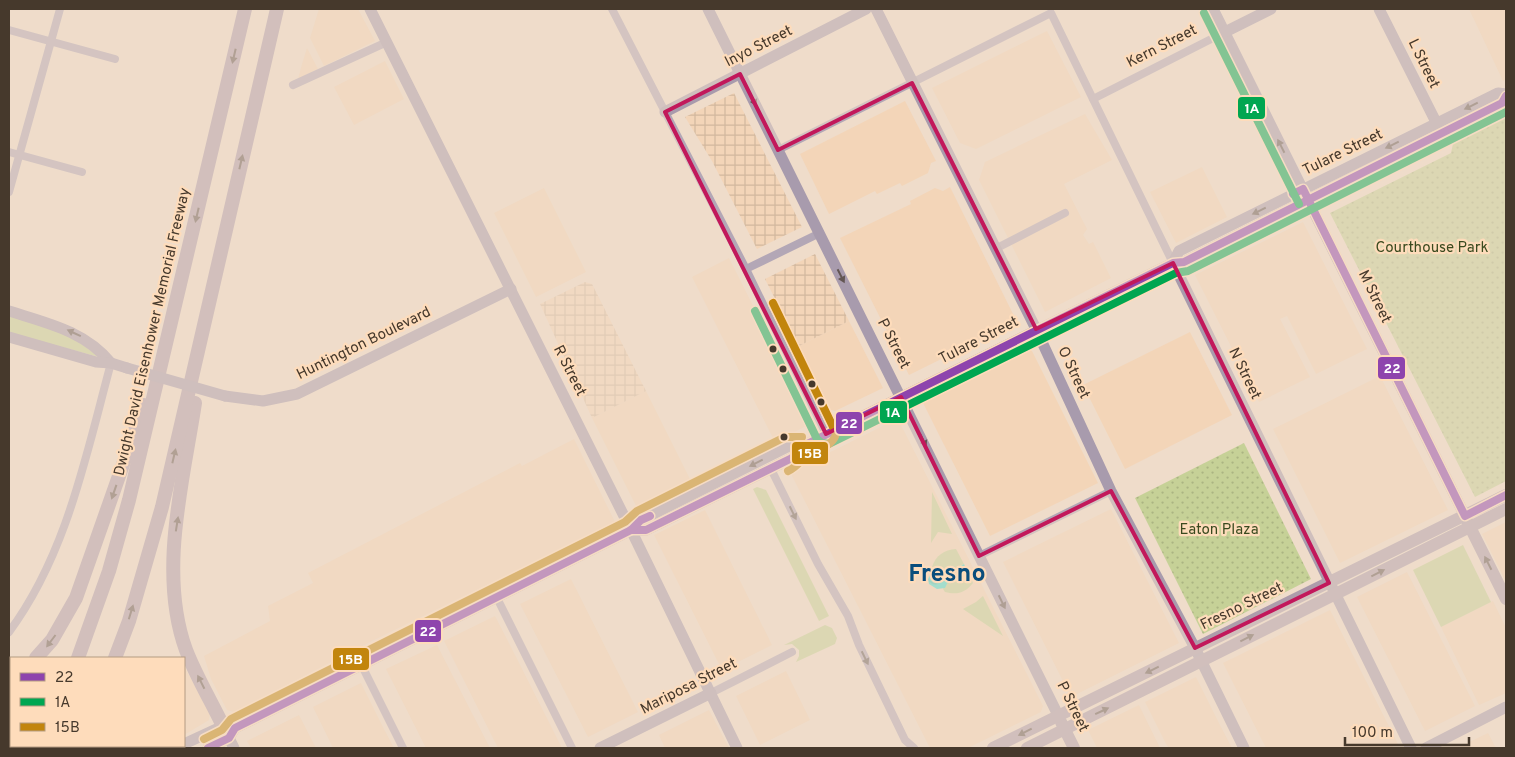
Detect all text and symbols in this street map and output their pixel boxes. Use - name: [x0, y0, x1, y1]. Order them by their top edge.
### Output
- street label: Kern Street: [1123, 21, 1201, 73]
- street label: Inyo Street: [722, 22, 796, 72]
- street label: L Street: [1403, 36, 1443, 92]
- one-way arrow: [230, 49, 238, 64]
- one-way arrow: [749, 92, 757, 107]
- line badge: 1A: [1237, 96, 1266, 120]
- text: 1A: [1244, 101, 1260, 118]
- one-way arrow: [1464, 102, 1478, 110]
- street label: Tulare Street: [1300, 125, 1386, 181]
- one-way arrow: [1277, 139, 1285, 153]
- one-way arrow: [1385, 141, 1400, 149]
- one-way arrow: [237, 154, 245, 169]
- street label: Dwight David Eisenhower Memorial Freeway: [111, 186, 195, 478]
- one-way arrow: [193, 207, 201, 222]
- one-way arrow: [1252, 207, 1266, 215]
- park label: Courthouse Park: [1375, 239, 1489, 258]
- street label: M Street: [1353, 267, 1395, 327]
- one-way arrow: [837, 269, 845, 284]
- street label: Huntington Boulevard: [294, 303, 434, 385]
- street label: Tulare Street: [936, 313, 1022, 369]
- street label: P Street: [872, 316, 914, 372]
- one-way arrow: [67, 329, 81, 337]
- street label: R Street: [548, 342, 590, 400]
- unlabelled marker: [768, 344, 778, 354]
- street label: O Street: [1053, 344, 1093, 402]
- street label: N Street: [1223, 345, 1265, 403]
- line badge: 22: [1377, 356, 1406, 380]
- text: 22: [1383, 361, 1401, 378]
- unlabelled marker: [778, 364, 788, 374]
- unlabelled marker: [807, 379, 817, 389]
- unlabelled marker: [816, 397, 826, 407]
- line badge: 1A: [879, 400, 908, 424]
- text: 1A: [885, 405, 901, 422]
- line badge: 22: [835, 411, 863, 435]
- text: 22: [840, 416, 858, 433]
- unlabelled marker: [779, 432, 789, 442]
- one-way arrow: [919, 433, 927, 448]
- line badge: 15B: [791, 441, 829, 465]
- text: 15B: [798, 446, 822, 463]
- one-way arrow: [171, 447, 179, 463]
- one-way arrow: [749, 459, 763, 467]
- one-way arrow: [110, 485, 117, 500]
- one-way arrow: [789, 506, 797, 520]
- one-way arrow: [173, 516, 181, 532]
- park label: Eaton Plaza: [1179, 521, 1259, 540]
- one-way arrow: [1484, 556, 1492, 570]
- district label: Fresno: [908, 559, 986, 591]
- one-way arrow: [1371, 569, 1385, 577]
- street label: Fresno Street: [1198, 579, 1286, 635]
- one-way arrow: [998, 595, 1006, 609]
- one-way arrow: [128, 605, 136, 620]
- line badge: 22: [414, 619, 442, 643]
- text: 22: [419, 624, 437, 641]
- one-way arrow: [45, 634, 56, 647]
- one-way arrow: [1240, 634, 1254, 642]
- line badge: 15B: [332, 647, 370, 671]
- one-way arrow: [861, 650, 870, 665]
- text: 15B: [339, 652, 363, 669]
- street label: Mariposa Street: [638, 655, 740, 719]
- legend: [10, 657, 185, 747]
- one-way arrow: [1144, 665, 1159, 674]
- text: 22: [55, 669, 73, 688]
- one-way arrow: [197, 675, 205, 689]
- street label: P Street: [1052, 678, 1092, 736]
- text: 1A: [55, 694, 70, 713]
- one-way arrow: [1095, 707, 1109, 715]
- scale bar: [1345, 714, 1469, 746]
- text: 15B: [55, 719, 80, 738]
- text: 100 m: [1352, 724, 1393, 743]
- one-way arrow: [1018, 728, 1033, 736]

